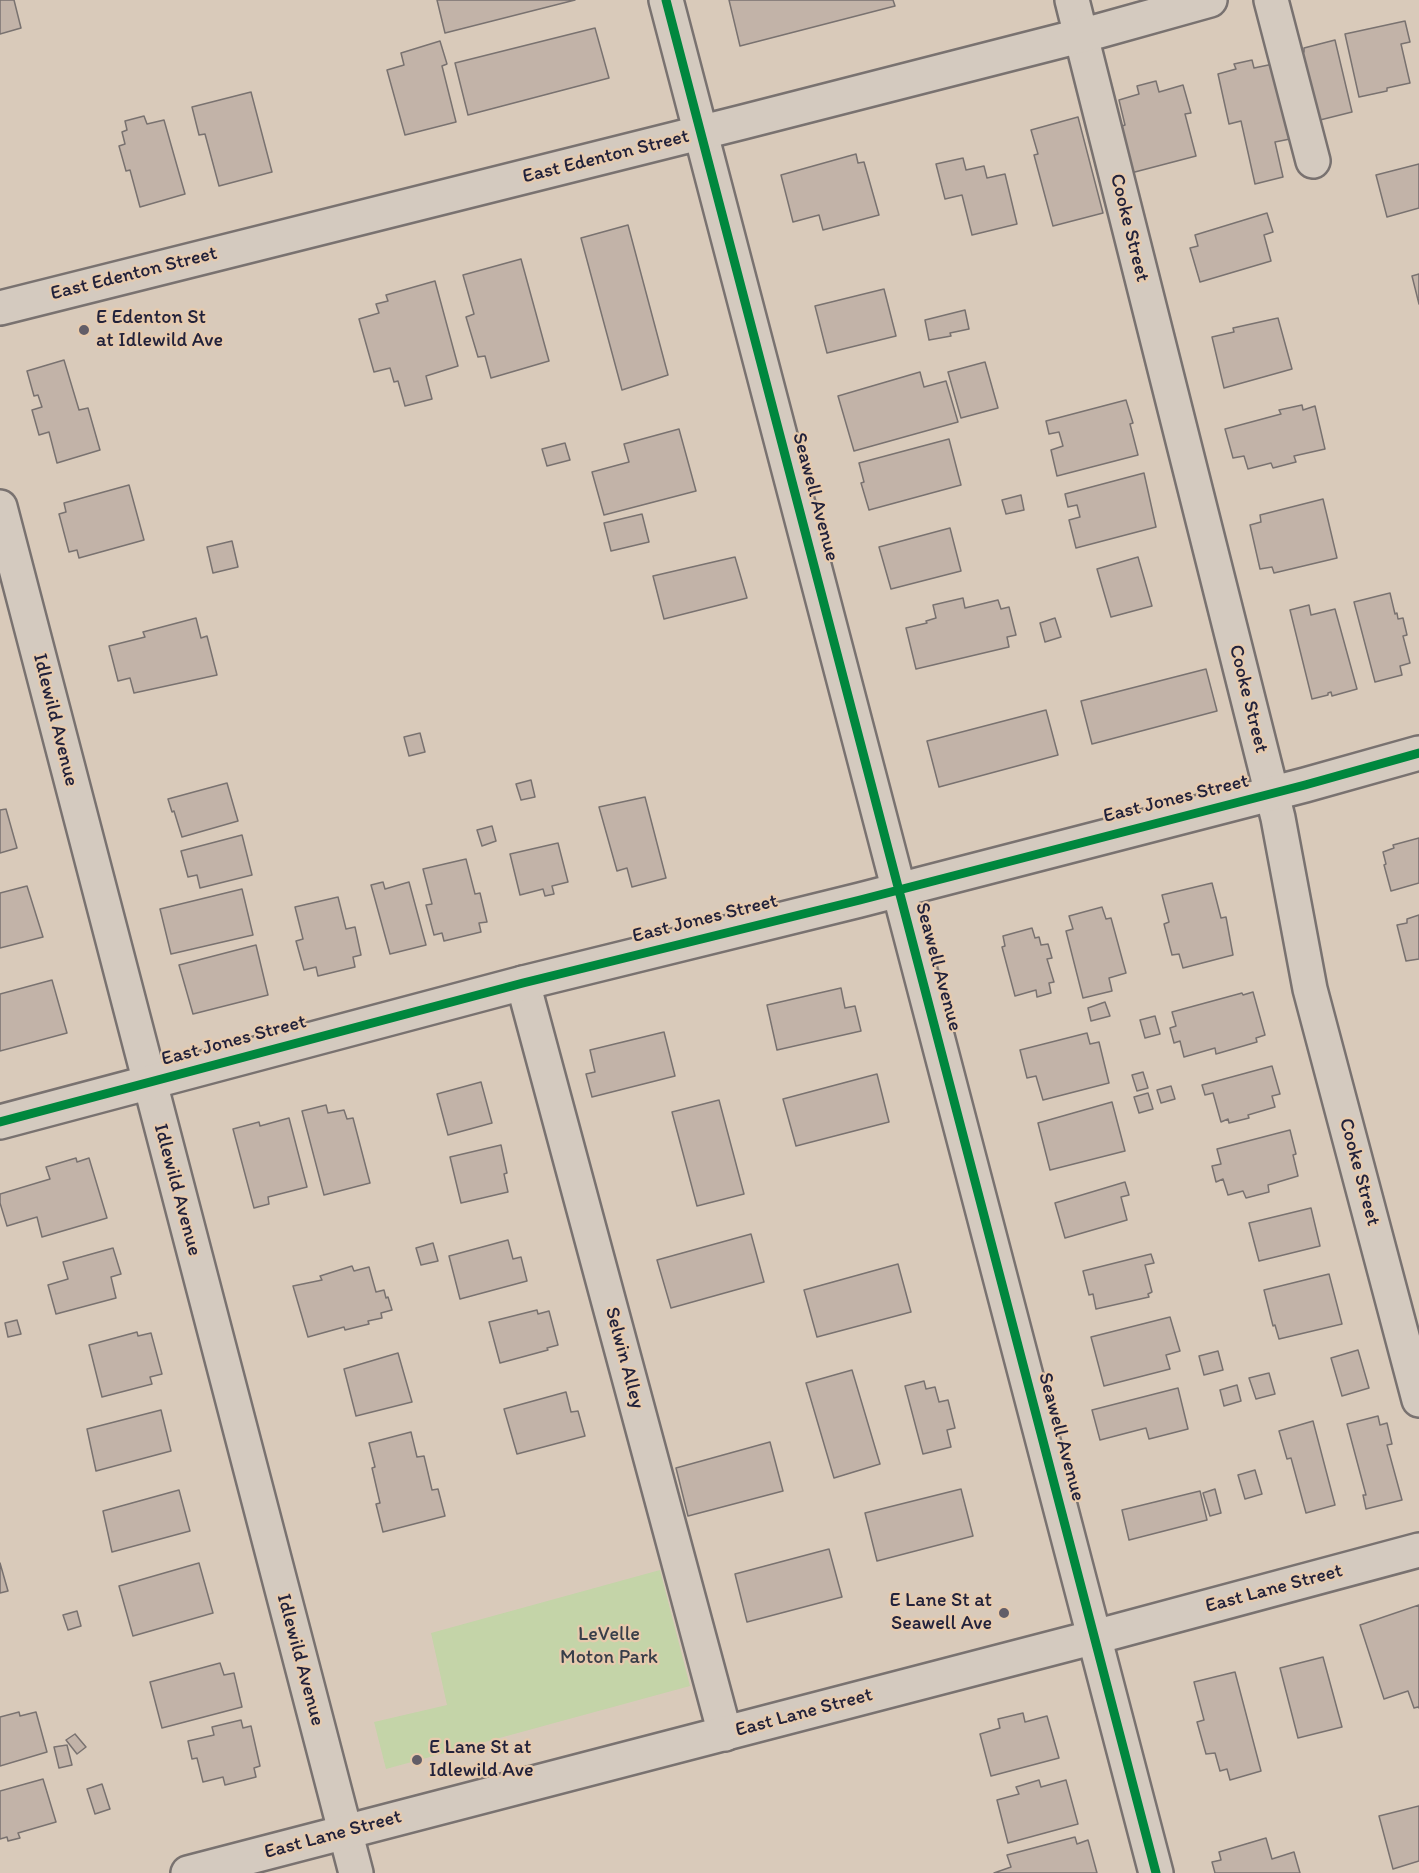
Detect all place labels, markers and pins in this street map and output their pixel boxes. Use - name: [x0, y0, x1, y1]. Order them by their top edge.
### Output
- place label: E Edenton St at Idlewild Ave: [96, 306, 223, 353]
- marker: E Edenton St at Idlewild Ave: [77, 323, 91, 337]
- place label: E Lane St at Seawell Ave: [890, 1589, 992, 1636]
- marker: E Lane St at Seawell Ave: [997, 1606, 1011, 1620]
- place label: E Lane St at Idlewild Ave: [429, 1736, 534, 1783]
- marker: E Lane St at Idlewild Ave: [410, 1753, 424, 1767]

